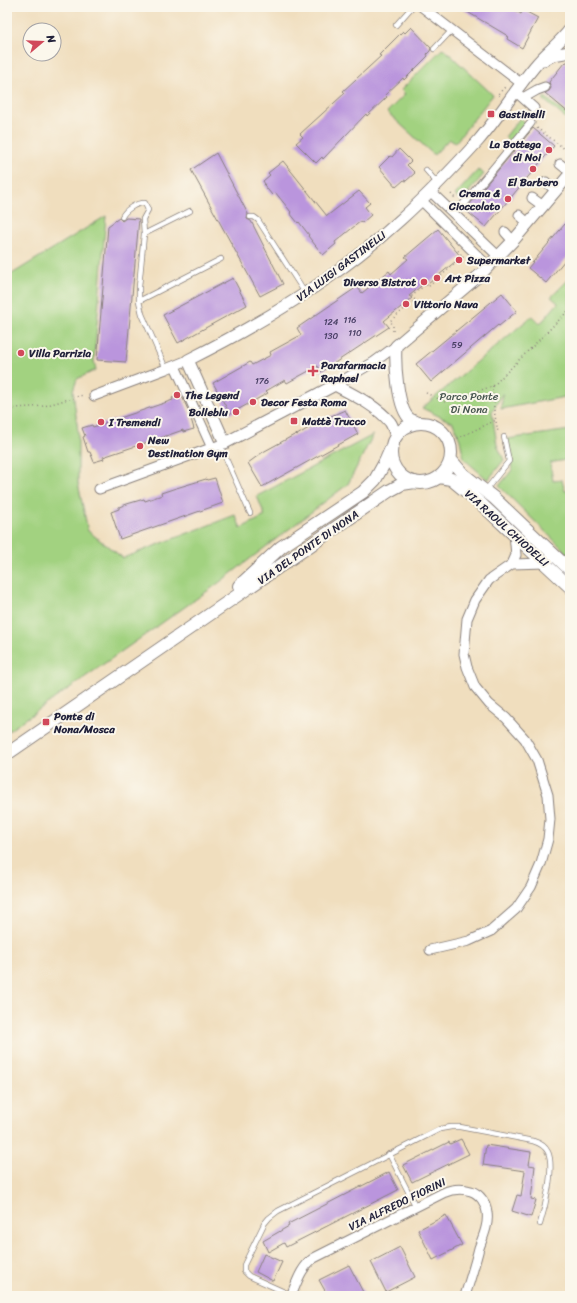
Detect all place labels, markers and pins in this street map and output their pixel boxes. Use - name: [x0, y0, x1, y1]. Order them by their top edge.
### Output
- place label: Gastinelli: [498, 105, 546, 124]
- marker: Gastinelli: [486, 109, 496, 119]
- place label: La Bottega di Noi: [489, 135, 542, 167]
- marker: La Bottega di Noi: [544, 145, 554, 155]
- marker: El Barbero: [528, 164, 538, 174]
- place label: El Barbero: [508, 173, 559, 192]
- place label: Crema & Cioccolato: [448, 184, 500, 216]
- marker: Crema & Cioccolato: [503, 194, 513, 204]
- place label: Supermarket: [466, 251, 532, 270]
- marker: Supermarket: [454, 255, 464, 265]
- place label: Art Pizza: [444, 269, 491, 288]
- place label: Diverso Bistrot: [344, 273, 416, 292]
- marker: Art Pizza: [432, 273, 442, 283]
- marker: Diverso Bistrot: [419, 277, 429, 287]
- place label: Vittorio Nava: [414, 295, 478, 314]
- marker: Vittorio Nava: [401, 299, 411, 309]
- place label: Villa Parrizia: [29, 344, 92, 363]
- marker: Villa Parrizia: [16, 348, 26, 358]
- place label: Parafarmacia Raphael: [320, 356, 387, 388]
- marker: Parafarmacia Raphael: [308, 366, 318, 376]
- place label: The Legend: [185, 386, 240, 405]
- marker: The Legend: [172, 390, 182, 400]
- place label: Decor Festa Roma: [261, 393, 347, 412]
- marker: Decor Festa Roma: [248, 397, 258, 407]
- place label: Bolleblu: [189, 403, 228, 422]
- marker: Bolleblu: [231, 407, 241, 417]
- place label: Mattè Trucco: [301, 412, 366, 431]
- place label: I Tremendi: [108, 413, 161, 432]
- marker: Mattè Trucco: [289, 416, 299, 426]
- marker: I Tremendi: [96, 417, 106, 427]
- place label: New Destination Gym: [147, 431, 228, 463]
- marker: New Destination Gym: [135, 441, 145, 451]
- place label: Ponte di Nona/Mosca: [53, 707, 115, 739]
- marker: Ponte di Nona/Mosca: [41, 717, 51, 727]

